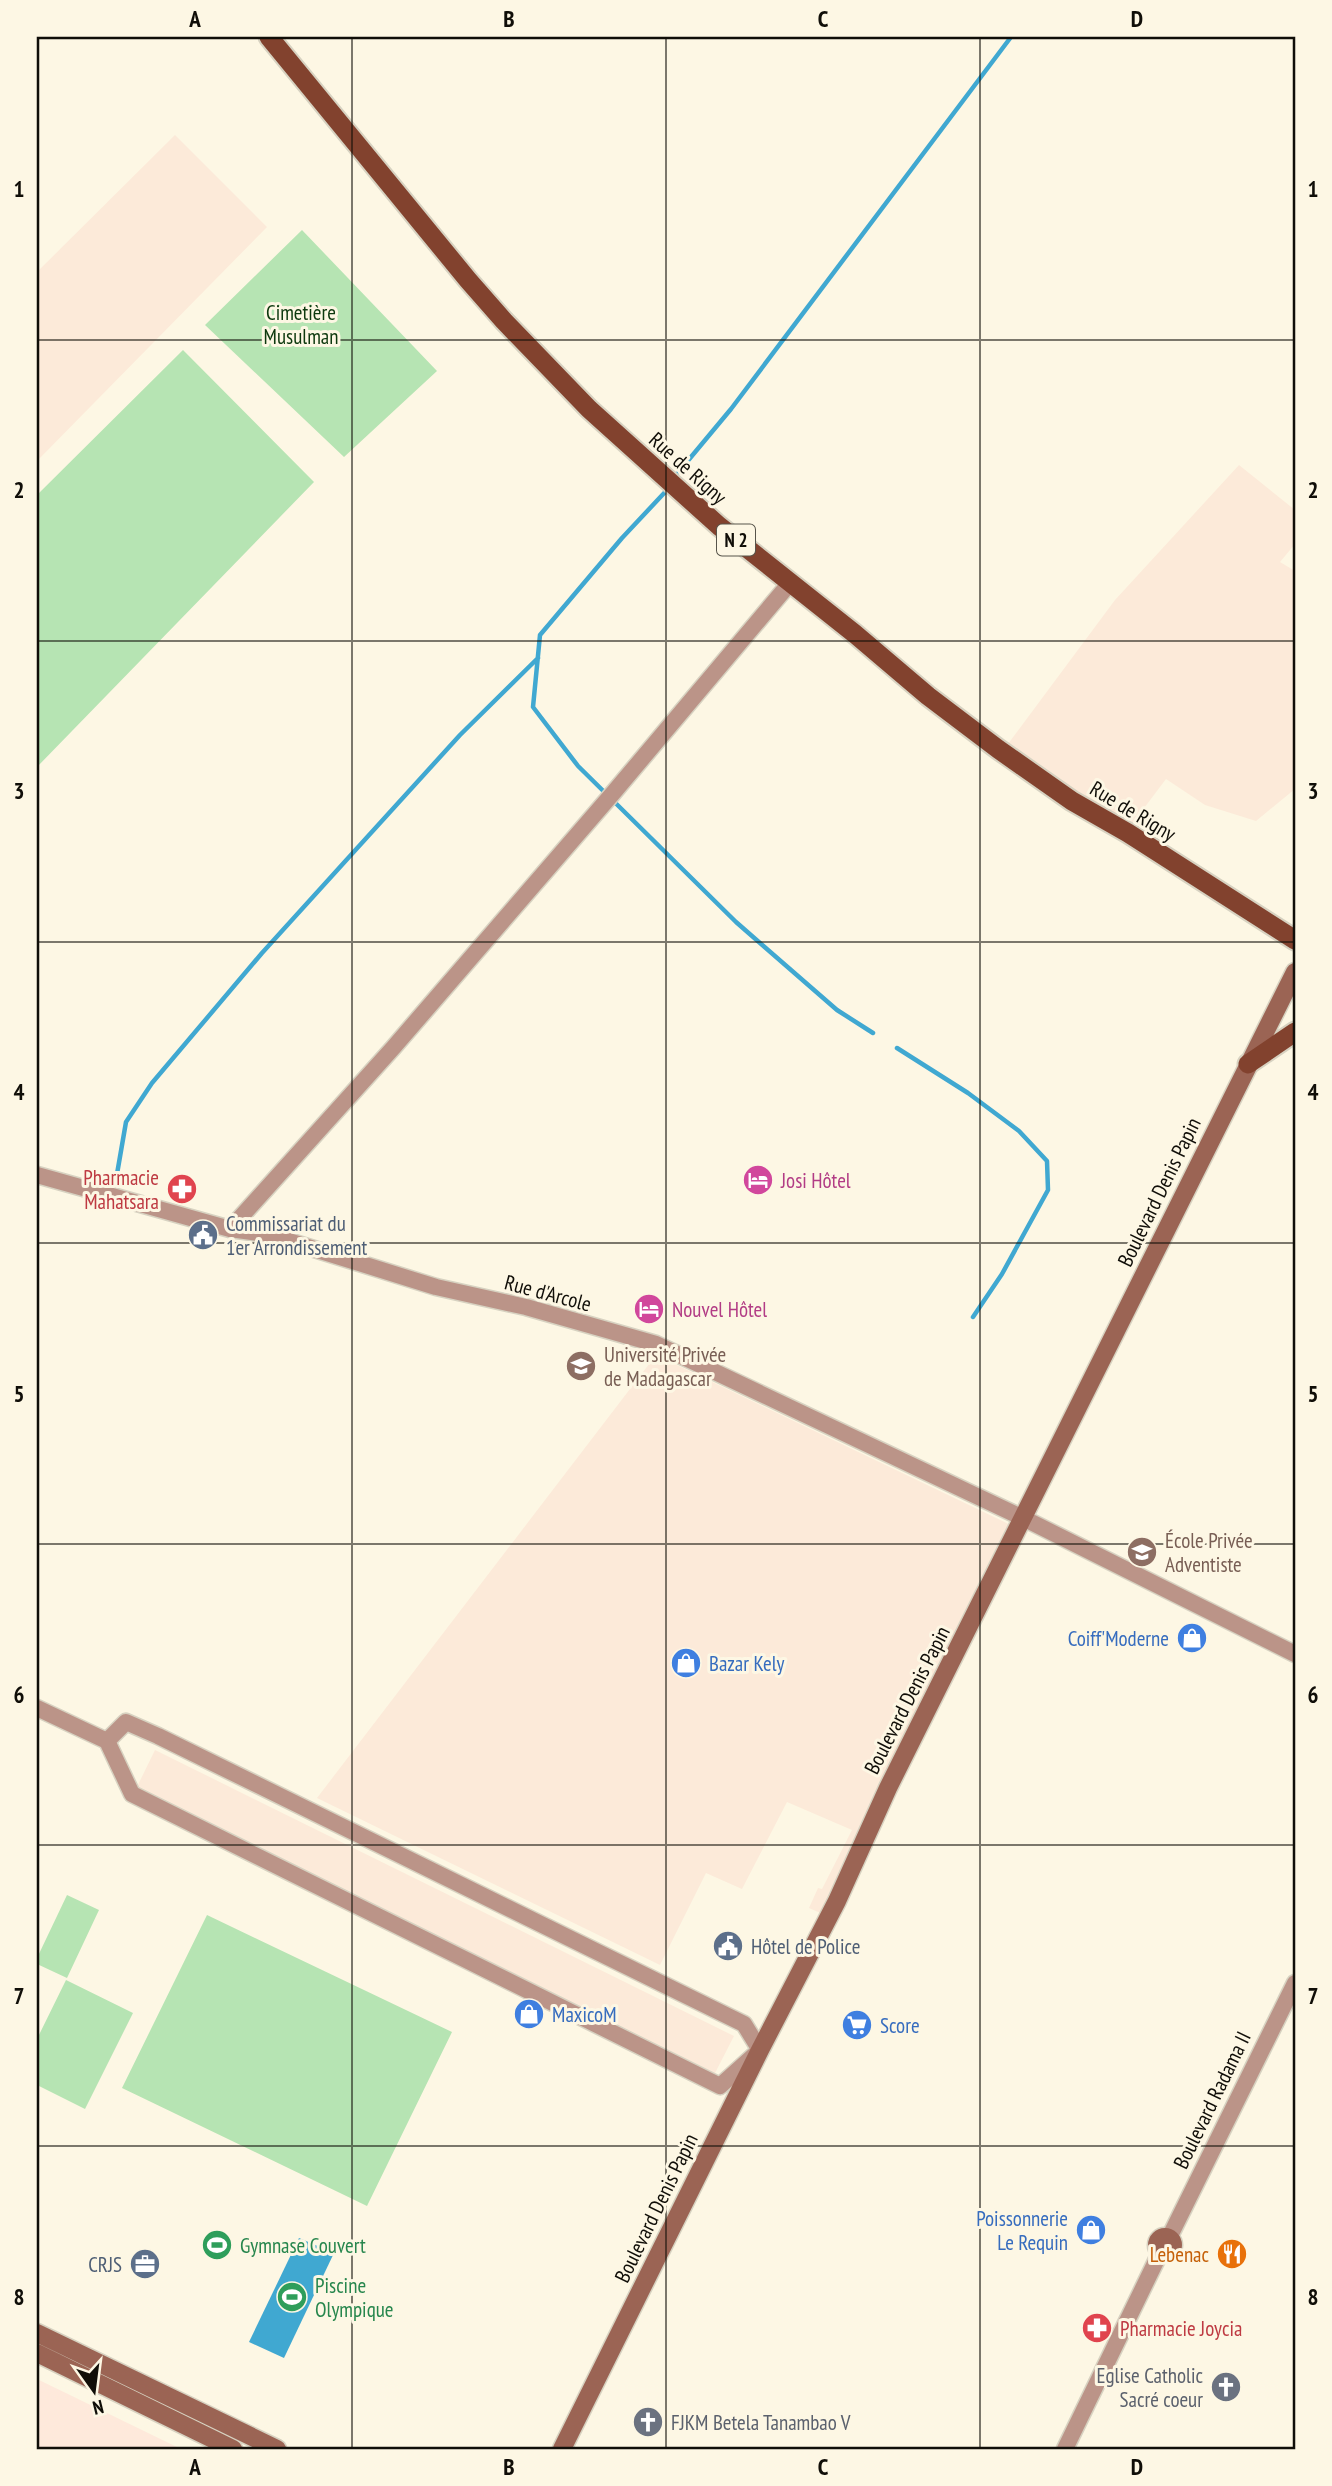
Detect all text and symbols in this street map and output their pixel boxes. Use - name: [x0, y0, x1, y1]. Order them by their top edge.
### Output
- text: A: [188, 4, 201, 33]
- text: B: [503, 4, 515, 33]
- text: C: [818, 4, 829, 33]
- text: D: [1131, 4, 1143, 33]
- text: 1: [14, 174, 25, 203]
- text: 1: [1308, 174, 1319, 203]
- park label: Cimetière Musulman: [264, 299, 338, 350]
- street label: Rue de Rigny: [644, 426, 733, 510]
- text: 2: [14, 475, 25, 504]
- text: 2: [1308, 475, 1319, 504]
- road number: N 2: [717, 524, 755, 555]
- street label: Rue de Rigny: [1085, 775, 1181, 847]
- text: 3: [14, 776, 25, 805]
- text: 3: [1308, 776, 1319, 805]
- text: 4: [14, 1077, 25, 1106]
- text: 4: [1308, 1077, 1319, 1106]
- street label: Boulevard Denis Papin: [1111, 1113, 1207, 1271]
- hotel icon: Josi Hôtel: [741, 1163, 775, 1197]
- place label: Pharmacie Mahatsara: [83, 1164, 159, 1215]
- place label: Josi Hôtel: [780, 1167, 851, 1194]
- pharmacy icon: Pharmacie Mahatsara: [165, 1172, 199, 1206]
- place label: Commissariat du 1er Arrondissement: [226, 1210, 368, 1261]
- public building icon: Commissariat du 1er Arrondissement: [186, 1218, 220, 1252]
- street label: Rue d'Arcole: [502, 1268, 594, 1318]
- hotel icon: Nouvel Hôtel: [632, 1292, 666, 1326]
- place label: Nouvel Hôtel: [672, 1296, 767, 1323]
- place label: Université Privée de Madagascar: [604, 1341, 726, 1392]
- school or university icon: Université Privée de Madagascar: [564, 1349, 598, 1383]
- text: 5: [14, 1379, 25, 1408]
- text: 5: [1308, 1379, 1319, 1408]
- place label: École Privée Adventiste: [1165, 1527, 1253, 1578]
- school or university icon: École Privée Adventiste: [1125, 1535, 1159, 1569]
- shop icon: Coiff'Moderne: [1175, 1621, 1209, 1655]
- street label: Boulevard Denis Papin: [858, 1622, 956, 1778]
- place label: Coiff'Moderne: [1068, 1625, 1169, 1652]
- shop icon: Bazar Kely: [669, 1646, 703, 1680]
- place label: Bazar Kely: [709, 1650, 785, 1677]
- text: 6: [14, 1680, 25, 1709]
- text: 6: [1308, 1680, 1319, 1709]
- public building icon: Hôtel de Police: [711, 1929, 745, 1963]
- place label: Hôtel de Police: [751, 1933, 860, 1960]
- text: 7: [14, 1981, 25, 2010]
- text: 7: [1308, 1981, 1319, 2010]
- shop icon: MaxicoM: [512, 1997, 546, 2031]
- place label: MaxicoM: [552, 2001, 617, 2028]
- supermarket icon: Score: [840, 2008, 874, 2042]
- place label: Score: [880, 2012, 920, 2039]
- street label: Boulevard Radama II: [1167, 2027, 1257, 2173]
- street label: Boulevard Denis Papin: [608, 2129, 704, 2287]
- place label: Poissonnerie Le Requin: [976, 2205, 1068, 2256]
- shop icon: Poissonnerie Le Requin: [1074, 2213, 1108, 2247]
- sports icon: Gymnase Couvert: [200, 2228, 234, 2262]
- place label: Gymnase Couvert: [240, 2232, 366, 2259]
- restaurant icon: Lebenac: [1215, 2237, 1249, 2271]
- place label: Lebenac: [1150, 2241, 1210, 2268]
- office icon: CRJS: [128, 2247, 162, 2281]
- place label: CRJS: [88, 2251, 122, 2278]
- place label: Piscine Olympique: [315, 2272, 394, 2323]
- sports icon: Piscine Olympique: [275, 2280, 309, 2314]
- text: 8: [14, 2282, 25, 2311]
- text: 8: [1308, 2282, 1319, 2311]
- pharmacy icon: Pharmacie Joycia: [1080, 2311, 1114, 2345]
- place label: Pharmacie Joycia: [1120, 2315, 1242, 2342]
- north arrow: [60, 2356, 130, 2426]
- place label: Eglise Catholic Sacré coeur: [1096, 2362, 1204, 2413]
- church icon: Eglise Catholic Sacré coeur: [1209, 2370, 1243, 2404]
- text: N: [90, 2395, 106, 2420]
- church icon: FJKM Betela Tanambao V: [631, 2405, 665, 2439]
- place label: FJKM Betela Tanambao V: [671, 2409, 851, 2436]
- text: A: [188, 2452, 201, 2481]
- text: B: [503, 2452, 515, 2481]
- text: C: [818, 2452, 829, 2481]
- text: D: [1131, 2452, 1143, 2481]

